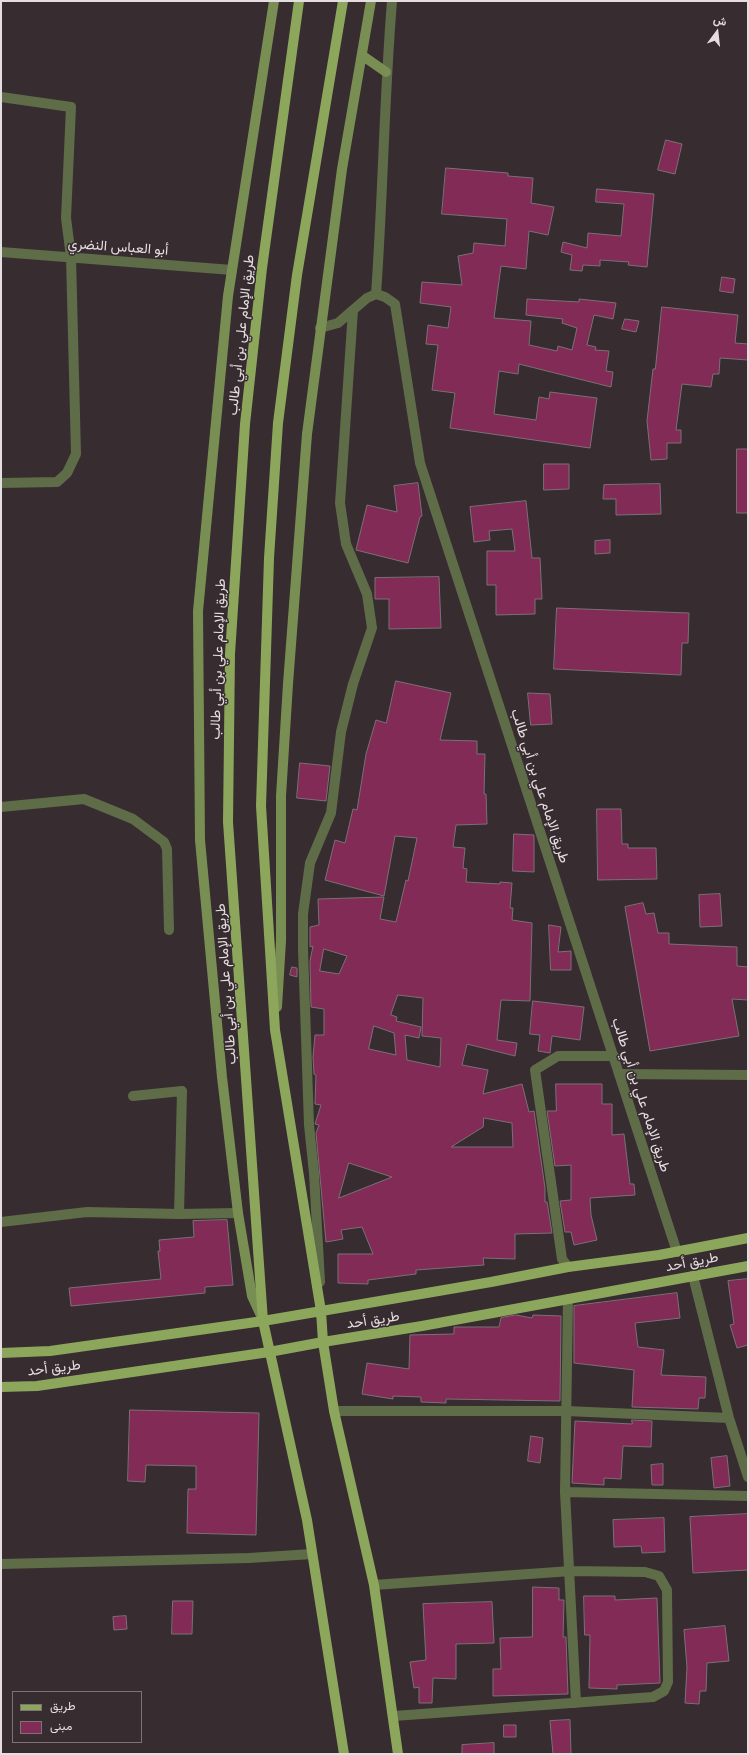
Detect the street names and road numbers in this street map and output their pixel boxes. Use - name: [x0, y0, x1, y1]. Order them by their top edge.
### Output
- street label: أبو العباس النضري: [67, 235, 169, 259]
- street label: طريق الإمام علي بن أبي طالب: [224, 254, 258, 416]
- street label: طريق الإمام علي بن أبي طالب: [207, 578, 229, 740]
- street label: طريق الإمام علي بن أبي طالب: [507, 707, 573, 865]
- street label: طريق الإمام علي بن أبي طالب: [212, 903, 240, 1065]
- street label: طريق الإمام علي بن أبي طالب: [608, 1016, 674, 1174]
- street label: طريق أحد: [664, 1249, 720, 1275]
- street label: طريق أحد: [345, 1308, 401, 1332]
- street label: طريق أحد: [26, 1356, 82, 1380]

